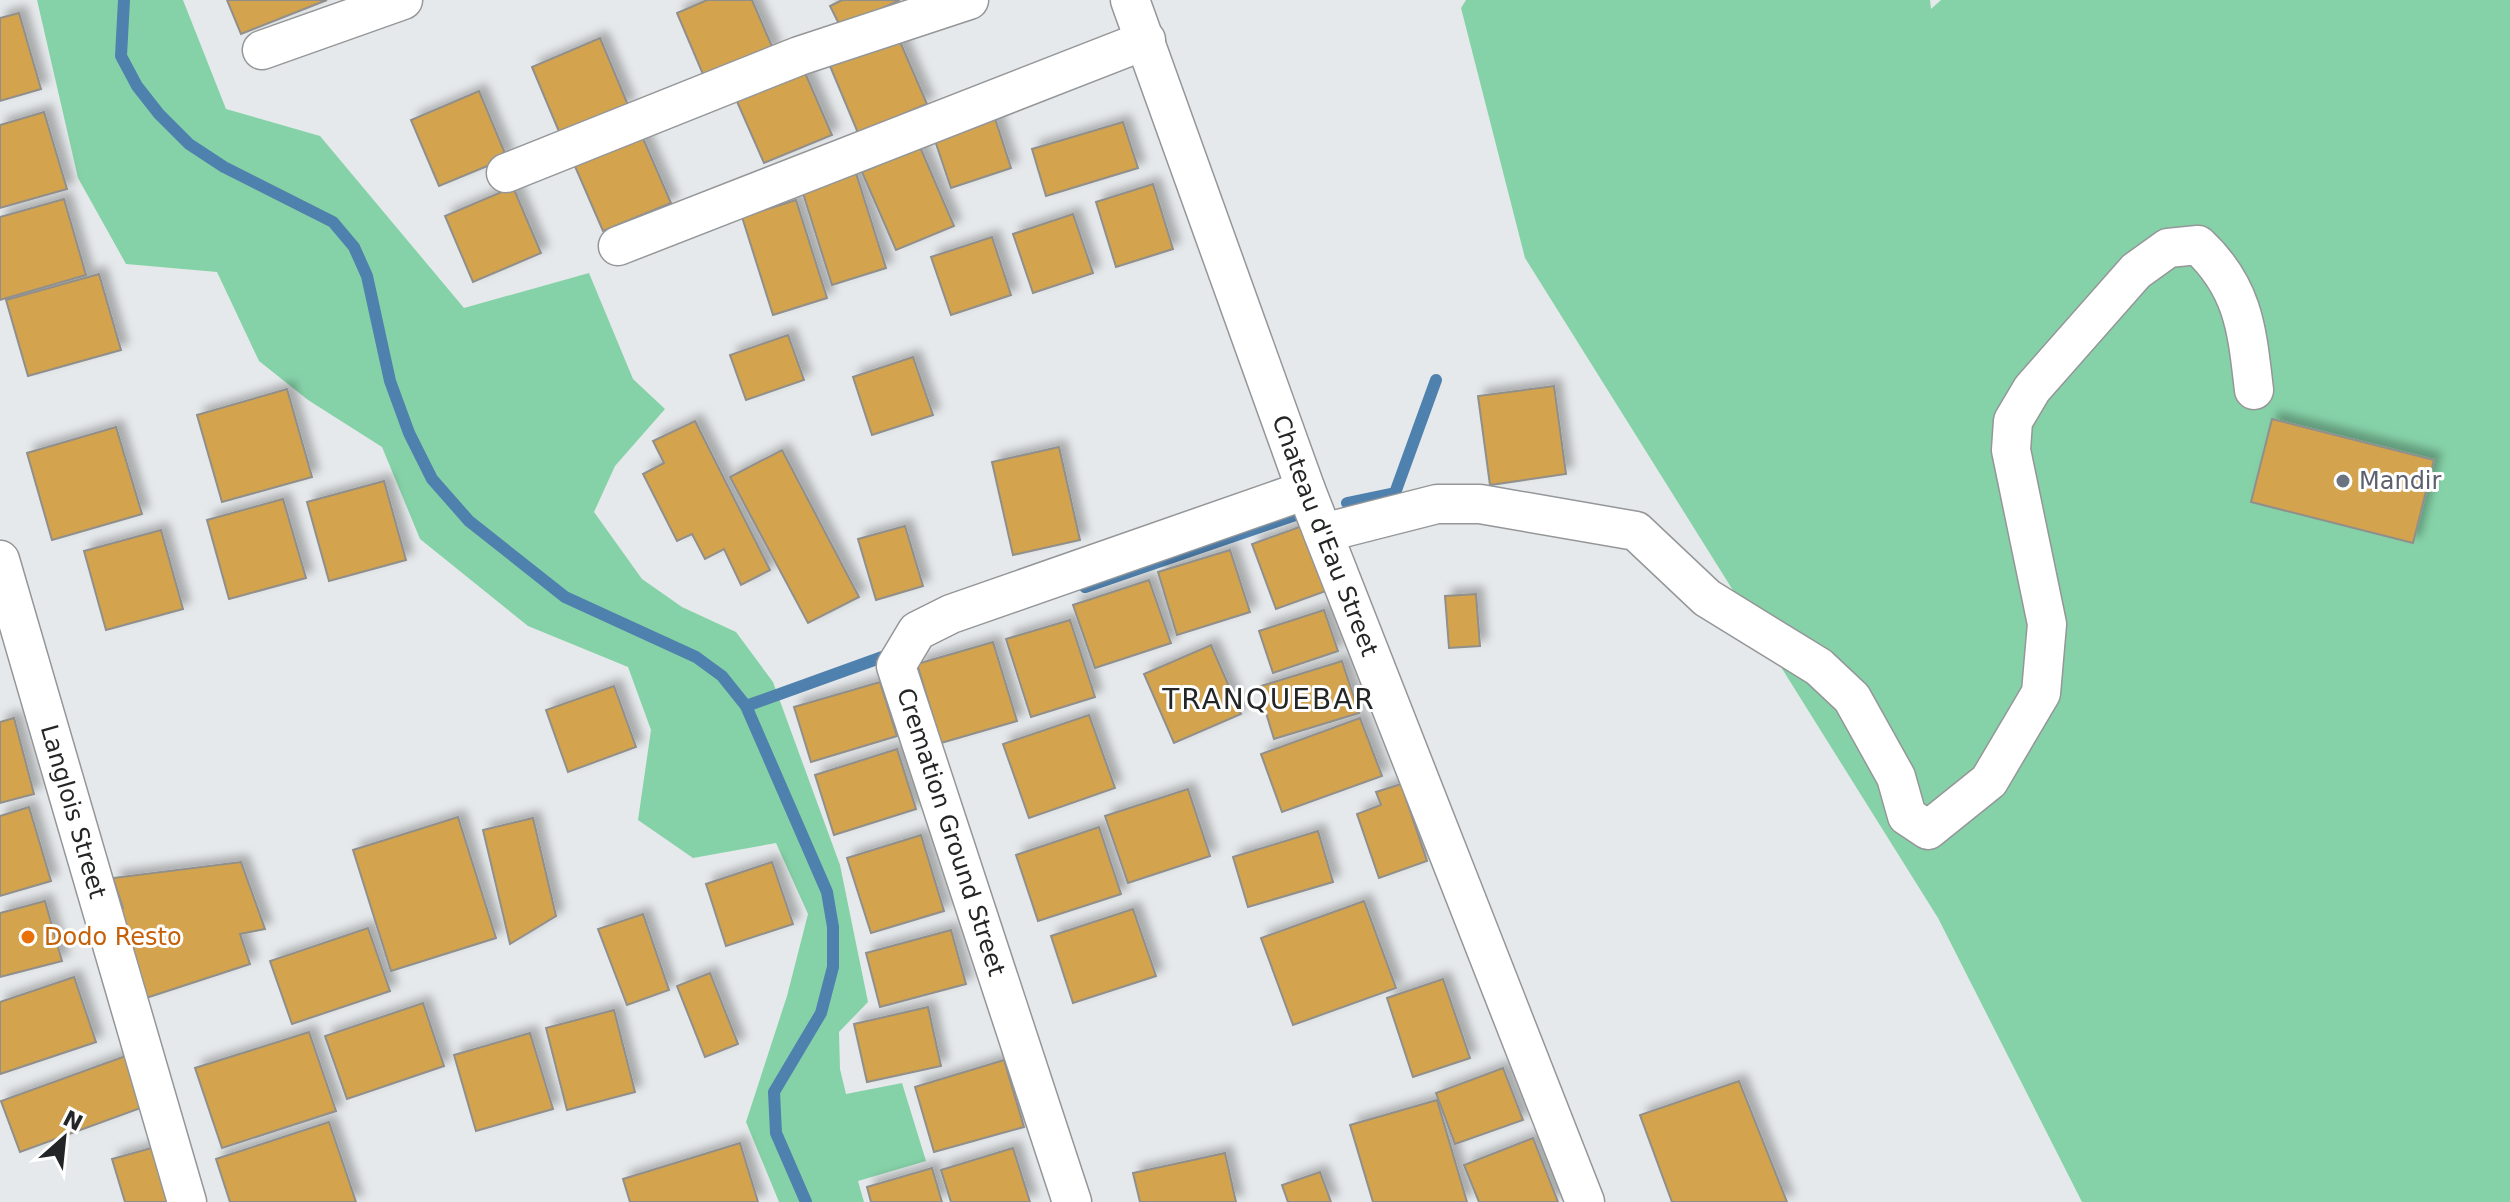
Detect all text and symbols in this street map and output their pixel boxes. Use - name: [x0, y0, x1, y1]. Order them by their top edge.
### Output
- street label: Chateau d'Eau Street: [1266, 411, 1384, 660]
- place label: Mandir: [2359, 467, 2442, 495]
- marker: Mandir: [2334, 472, 2352, 490]
- district label: TRANQUEBAR: [1161, 683, 1376, 716]
- street label: Cremation Ground Street: [891, 684, 1011, 980]
- street label: Langlois Street: [35, 721, 112, 902]
- place label: Dodo Resto: [44, 923, 182, 951]
- marker: Dodo Resto: [19, 928, 37, 946]
- north arrow: [24, 1098, 104, 1178]
- text: N: [59, 1105, 87, 1136]

